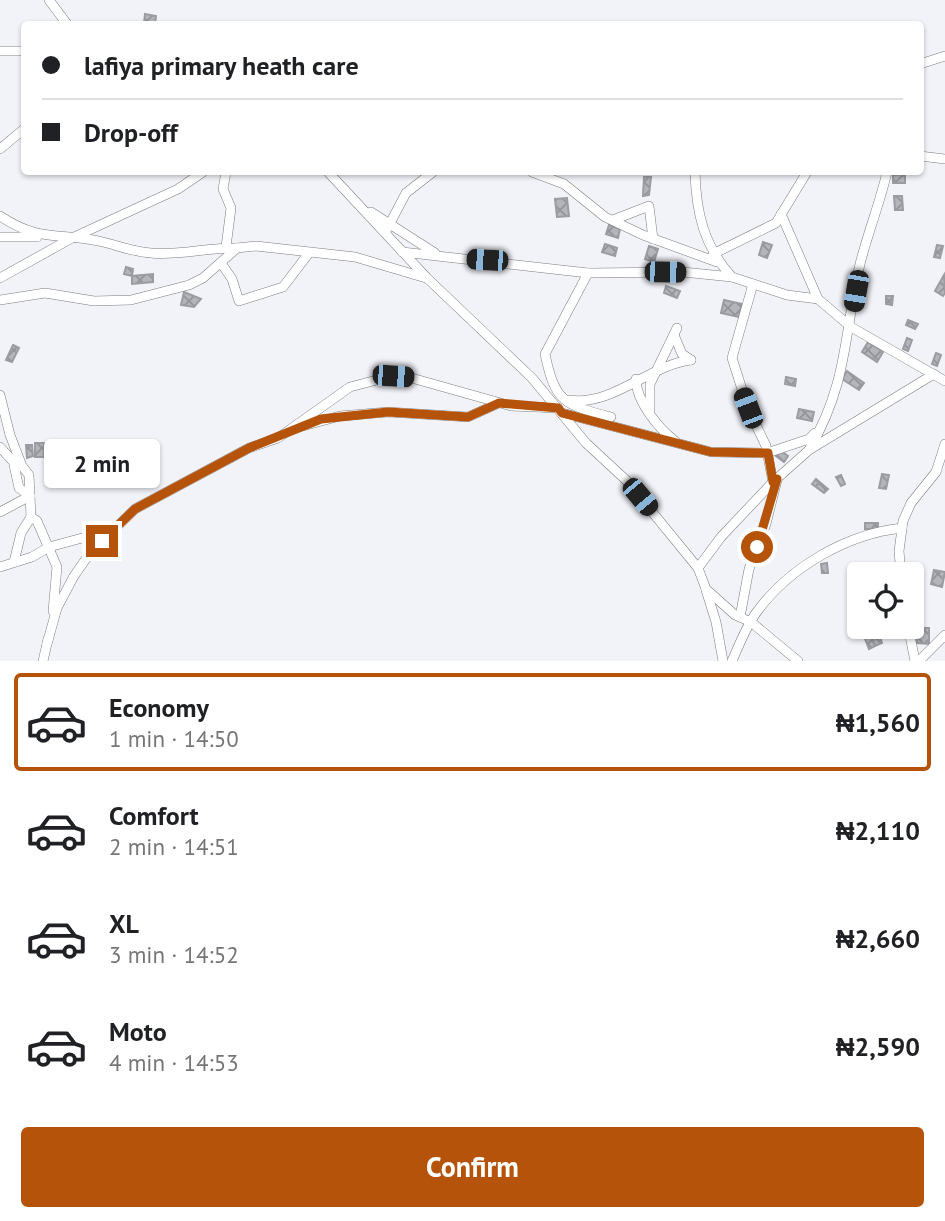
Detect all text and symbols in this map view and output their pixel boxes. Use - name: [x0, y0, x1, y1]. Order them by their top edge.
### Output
- text: lafiya primary heath care: [84, 49, 359, 82]
- text: Drop-off: [84, 116, 178, 149]
- car: [466, 248, 509, 272]
- car: [644, 261, 687, 283]
- car: [843, 268, 870, 314]
- car: [372, 364, 415, 388]
- car: [731, 385, 766, 431]
- callout: 2 min: [44, 440, 160, 489]
- text: 2 min: [74, 449, 130, 478]
- car: [619, 474, 662, 520]
- route end: [86, 525, 118, 557]
- route start: [741, 531, 773, 563]
- map controls: [847, 562, 924, 639]
- button: locate: [847, 562, 924, 639]
- icon: car: [25, 691, 88, 754]
- text: Economy: [109, 691, 209, 724]
- text: ₦1,560: [836, 706, 920, 739]
- text: 1 min · 14:50: [109, 724, 239, 753]
- icon: car: [25, 799, 88, 862]
- text: Comfort: [109, 799, 199, 832]
- text: ₦2,110: [836, 814, 920, 847]
- text: 2 min · 14:51: [109, 832, 239, 861]
- icon: car: [25, 907, 88, 970]
- text: XL: [109, 907, 139, 940]
- text: ₦2,660: [836, 922, 920, 955]
- text: 3 min · 14:52: [109, 940, 239, 969]
- icon: car: [25, 1015, 88, 1078]
- text: Moto: [109, 1015, 167, 1048]
- text: ₦2,590: [836, 1030, 920, 1063]
- text: 4 min · 14:53: [109, 1048, 239, 1077]
- button: Confirm: [21, 1127, 924, 1207]

